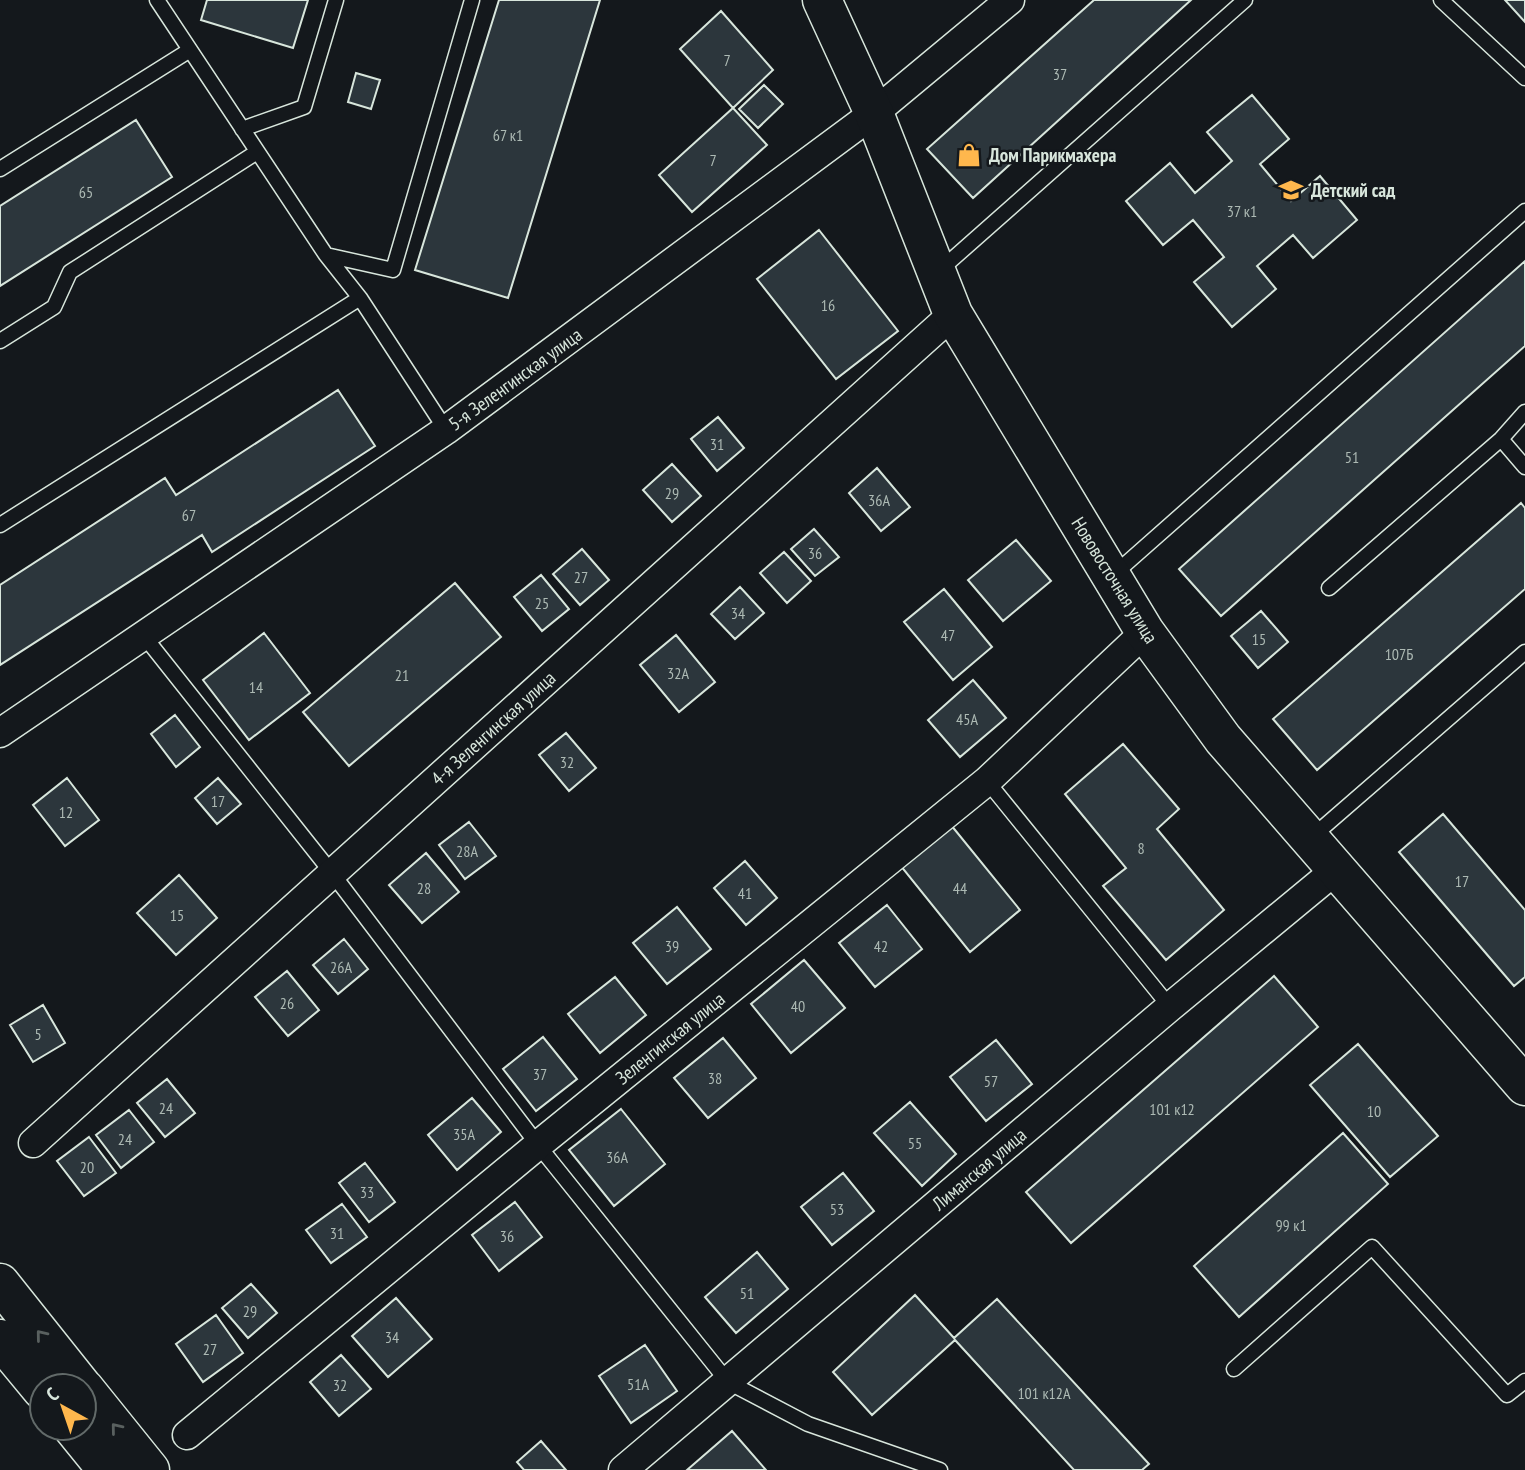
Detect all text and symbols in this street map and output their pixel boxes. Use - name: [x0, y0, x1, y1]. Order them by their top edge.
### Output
- house number: 7: [723, 50, 731, 70]
- house number: 37: [1053, 64, 1067, 84]
- house number: 67 к1: [493, 125, 523, 145]
- shop icon: Дом Парикмахера: [955, 141, 983, 169]
- place label: Дом Парикмахера: [989, 143, 1116, 167]
- house number: 7: [709, 150, 717, 170]
- school or university icon: Детский сад: [1277, 176, 1305, 204]
- place label: Детский сад: [1311, 178, 1395, 202]
- house number: 65: [79, 182, 93, 202]
- house number: 37 к1: [1227, 201, 1257, 221]
- house number: 16: [821, 295, 835, 315]
- street label: 5-я Зеленгинская улица: [444, 322, 586, 436]
- house number: 31: [710, 434, 724, 454]
- house number: 51: [1345, 447, 1359, 467]
- house number: 29: [665, 483, 679, 503]
- house number: 36А: [868, 490, 890, 510]
- house number: 67: [182, 505, 196, 525]
- street label: Нововосточная улица: [1067, 512, 1163, 648]
- house number: 36: [808, 543, 822, 563]
- house number: 27: [574, 567, 588, 587]
- house number: 25: [535, 593, 549, 613]
- house number: 34: [731, 603, 745, 623]
- house number: 47: [941, 625, 955, 645]
- house number: 15: [1252, 629, 1266, 649]
- house number: 107Б: [1385, 644, 1413, 664]
- house number: 32А: [667, 663, 689, 683]
- house number: 21: [395, 665, 409, 685]
- street label: 4-я Зеленгинская улица: [426, 666, 560, 790]
- house number: 14: [249, 677, 263, 697]
- house number: 45А: [956, 709, 978, 729]
- house number: 32: [560, 752, 574, 772]
- house number: 17: [211, 791, 225, 811]
- house number: 12: [59, 802, 73, 822]
- house number: 8: [1137, 838, 1145, 858]
- house number: 28А: [456, 841, 478, 861]
- house number: 17: [1455, 871, 1469, 891]
- house number: 28: [417, 878, 431, 898]
- house number: 44: [953, 878, 967, 898]
- house number: 41: [738, 883, 752, 903]
- house number: 15: [170, 905, 184, 925]
- house number: 39: [665, 936, 679, 956]
- house number: 42: [874, 936, 888, 956]
- house number: 26А: [330, 957, 352, 977]
- street label: Зеленгинская улица: [610, 987, 730, 1089]
- house number: 26: [280, 993, 294, 1013]
- house number: 40: [791, 996, 805, 1016]
- house number: 5: [34, 1024, 42, 1044]
- house number: 37: [533, 1064, 547, 1084]
- house number: 38: [708, 1068, 722, 1088]
- house number: 57: [984, 1071, 998, 1091]
- house number: 24: [159, 1098, 173, 1118]
- house number: 101 к12: [1149, 1099, 1195, 1119]
- house number: 10: [1367, 1101, 1381, 1121]
- street label: Лиманская улица: [926, 1123, 1031, 1216]
- house number: 35А: [453, 1124, 475, 1144]
- house number: 24: [118, 1129, 132, 1149]
- house number: 55: [908, 1133, 922, 1153]
- house number: 36А: [606, 1147, 628, 1167]
- house number: 20: [80, 1157, 94, 1177]
- house number: 33: [360, 1182, 374, 1202]
- house number: 53: [830, 1199, 844, 1219]
- house number: 99 к1: [1275, 1215, 1307, 1235]
- house number: 31: [330, 1223, 344, 1243]
- house number: 36: [500, 1226, 514, 1246]
- house number: 51: [740, 1283, 754, 1303]
- house number: 29: [243, 1301, 257, 1321]
- house number: 34: [385, 1327, 399, 1347]
- one-way arrow: [37, 1330, 50, 1342]
- house number: 27: [203, 1339, 217, 1359]
- north arrow: [28, 1372, 98, 1442]
- house number: 51А: [627, 1374, 649, 1394]
- house number: 32: [333, 1375, 347, 1395]
- text: С: [41, 1382, 63, 1406]
- house number: 101 к12А: [1017, 1383, 1071, 1403]
- one-way arrow: [112, 1423, 124, 1436]

